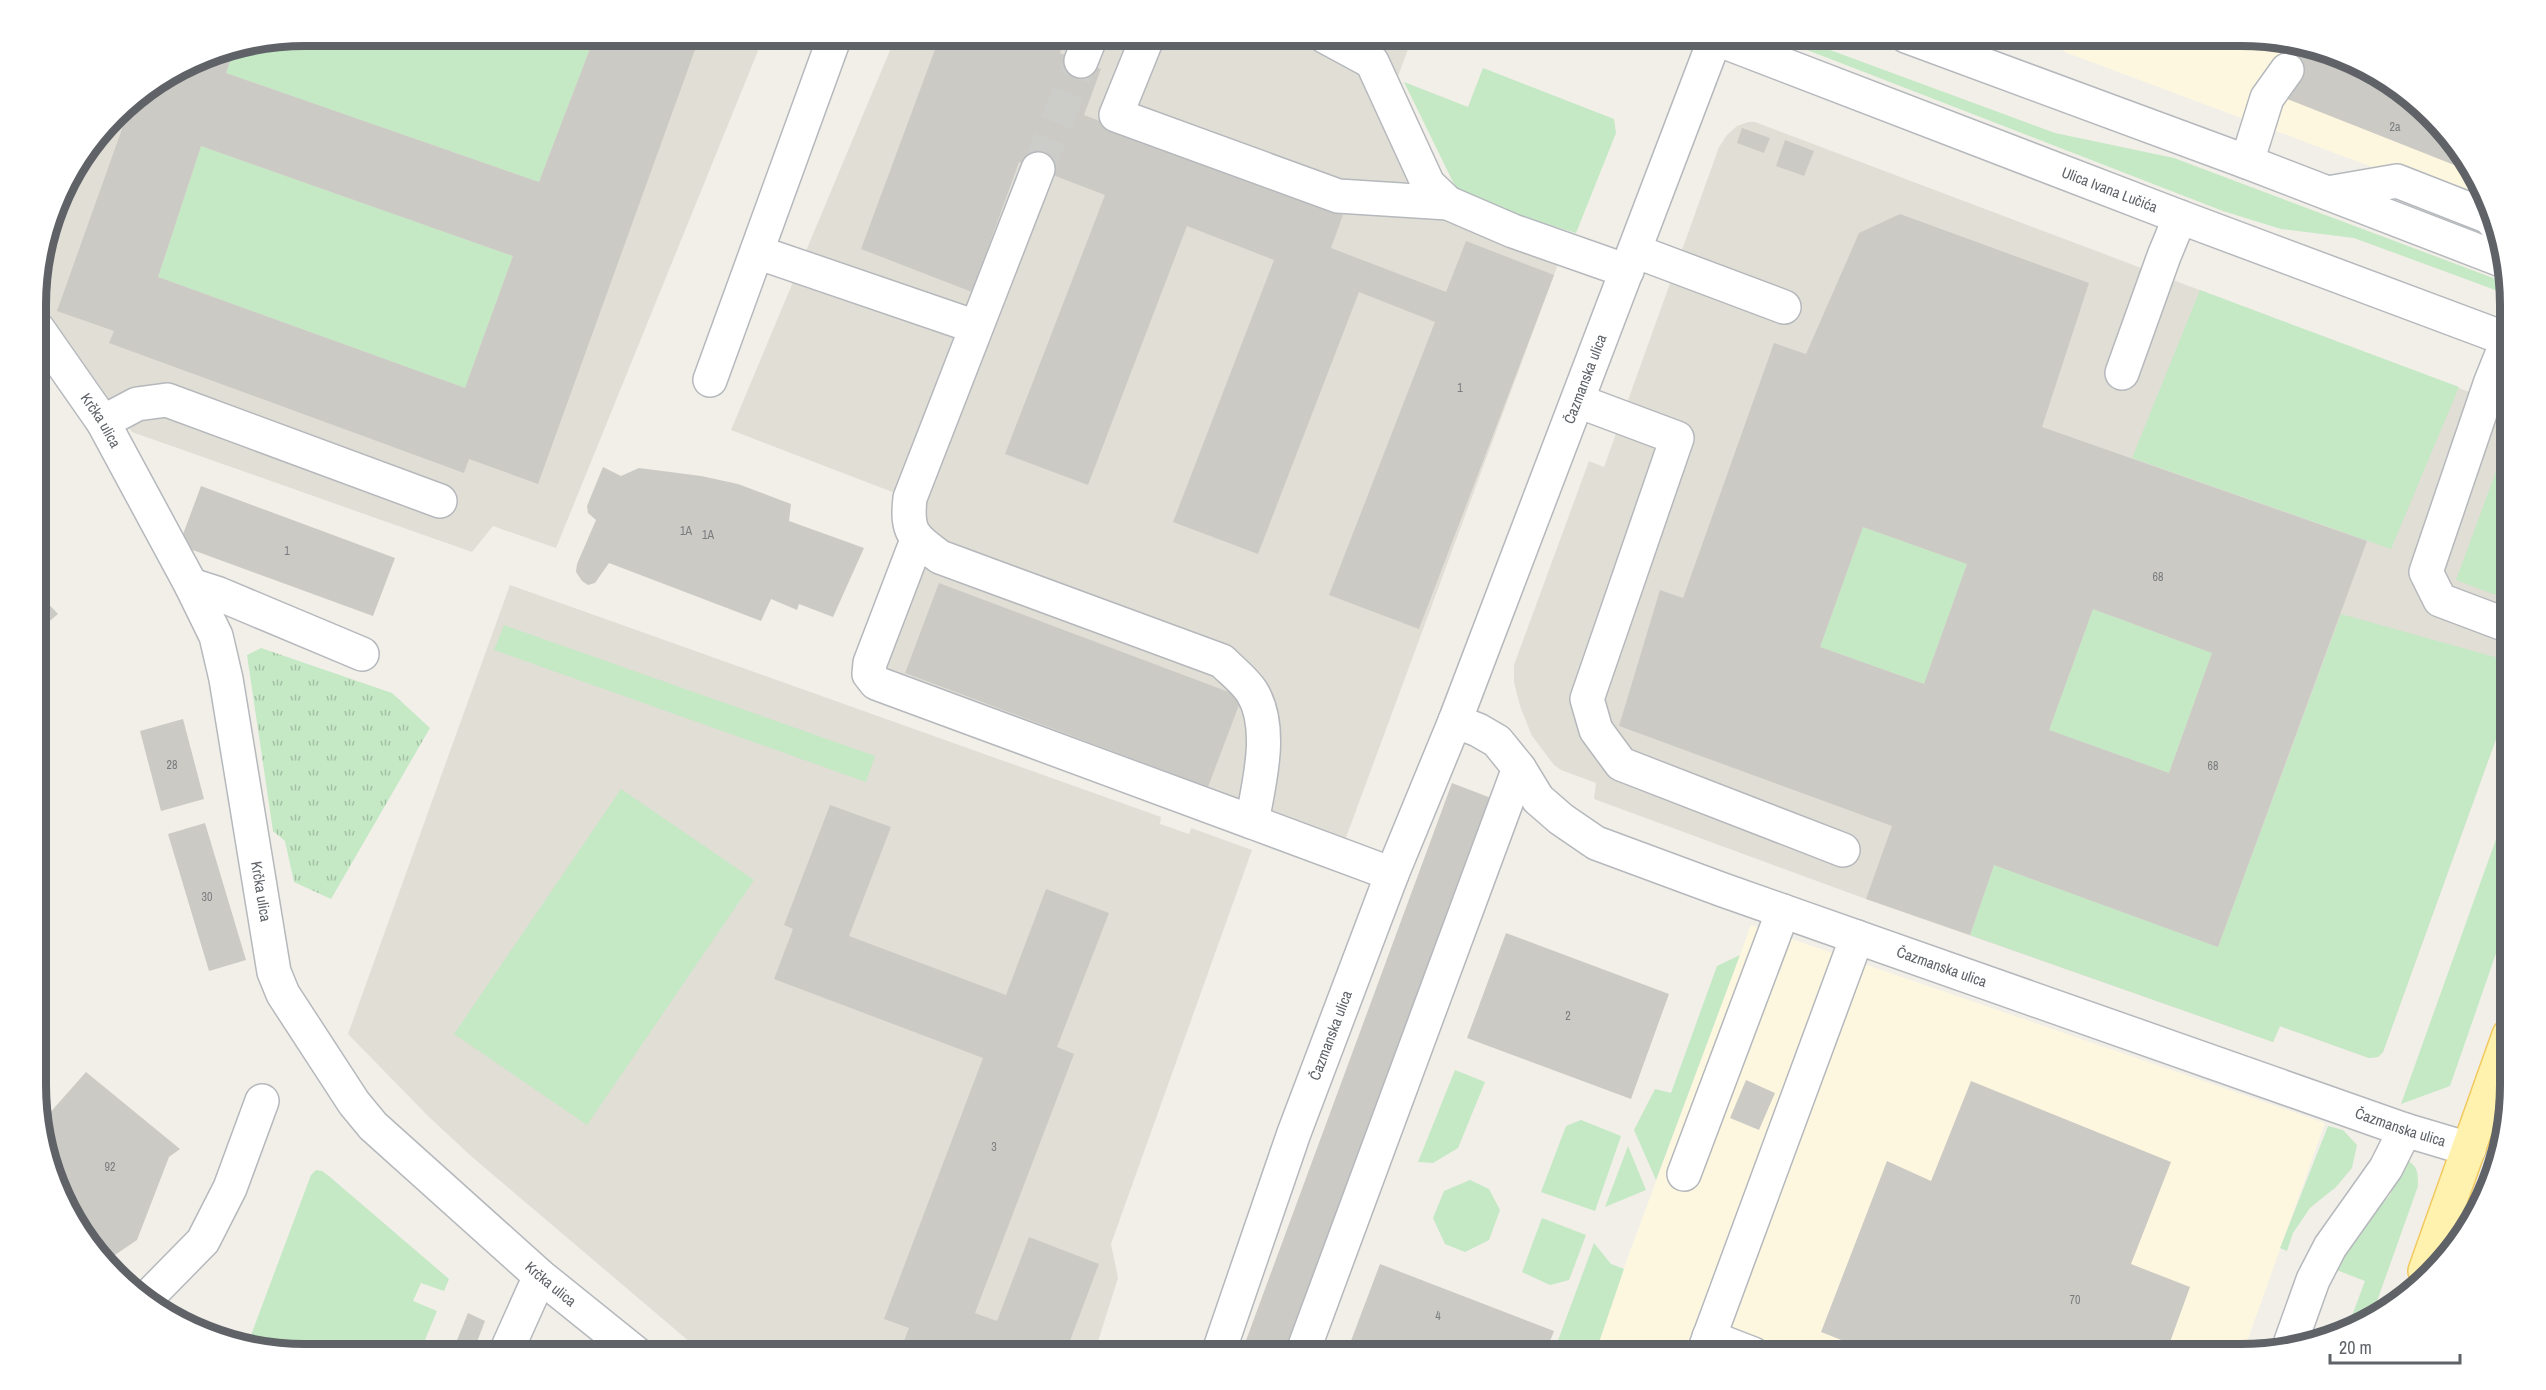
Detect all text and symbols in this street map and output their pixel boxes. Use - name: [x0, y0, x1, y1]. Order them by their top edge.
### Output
- house number: 2a: [2390, 119, 2401, 135]
- street label: Ulica Ivana Lučića: [2059, 161, 2161, 217]
- street label: Čazmanska ulica: [1558, 331, 1611, 427]
- house number: 1: [1457, 380, 1463, 396]
- street label: Krčka ulica: [76, 389, 126, 452]
- house number: 1A: [680, 523, 692, 539]
- house number: 1A: [702, 527, 714, 543]
- house number: 1: [284, 543, 290, 559]
- house number: 68: [2153, 569, 2163, 585]
- house number: 28: [167, 757, 177, 773]
- house number: 68: [2208, 758, 2218, 774]
- street label: Krčka ulica: [246, 860, 277, 923]
- house number: 30: [202, 889, 212, 905]
- street label: Čazmanska ulica: [1894, 941, 1990, 992]
- street label: Čazmanska ulica: [1304, 987, 1357, 1083]
- house number: 2: [1565, 1008, 1571, 1024]
- street label: Čazmanska ulica: [2352, 1102, 2449, 1152]
- house number: 3: [991, 1139, 997, 1155]
- house number: 92: [105, 1159, 115, 1175]
- street label: Krčka ulica: [521, 1256, 581, 1311]
- house number: 70: [2070, 1292, 2080, 1308]
- house number: 4: [1435, 1308, 1441, 1324]
- scale bar: [2330, 1327, 2460, 1365]
- text: 20 m: [2339, 1335, 2372, 1360]

